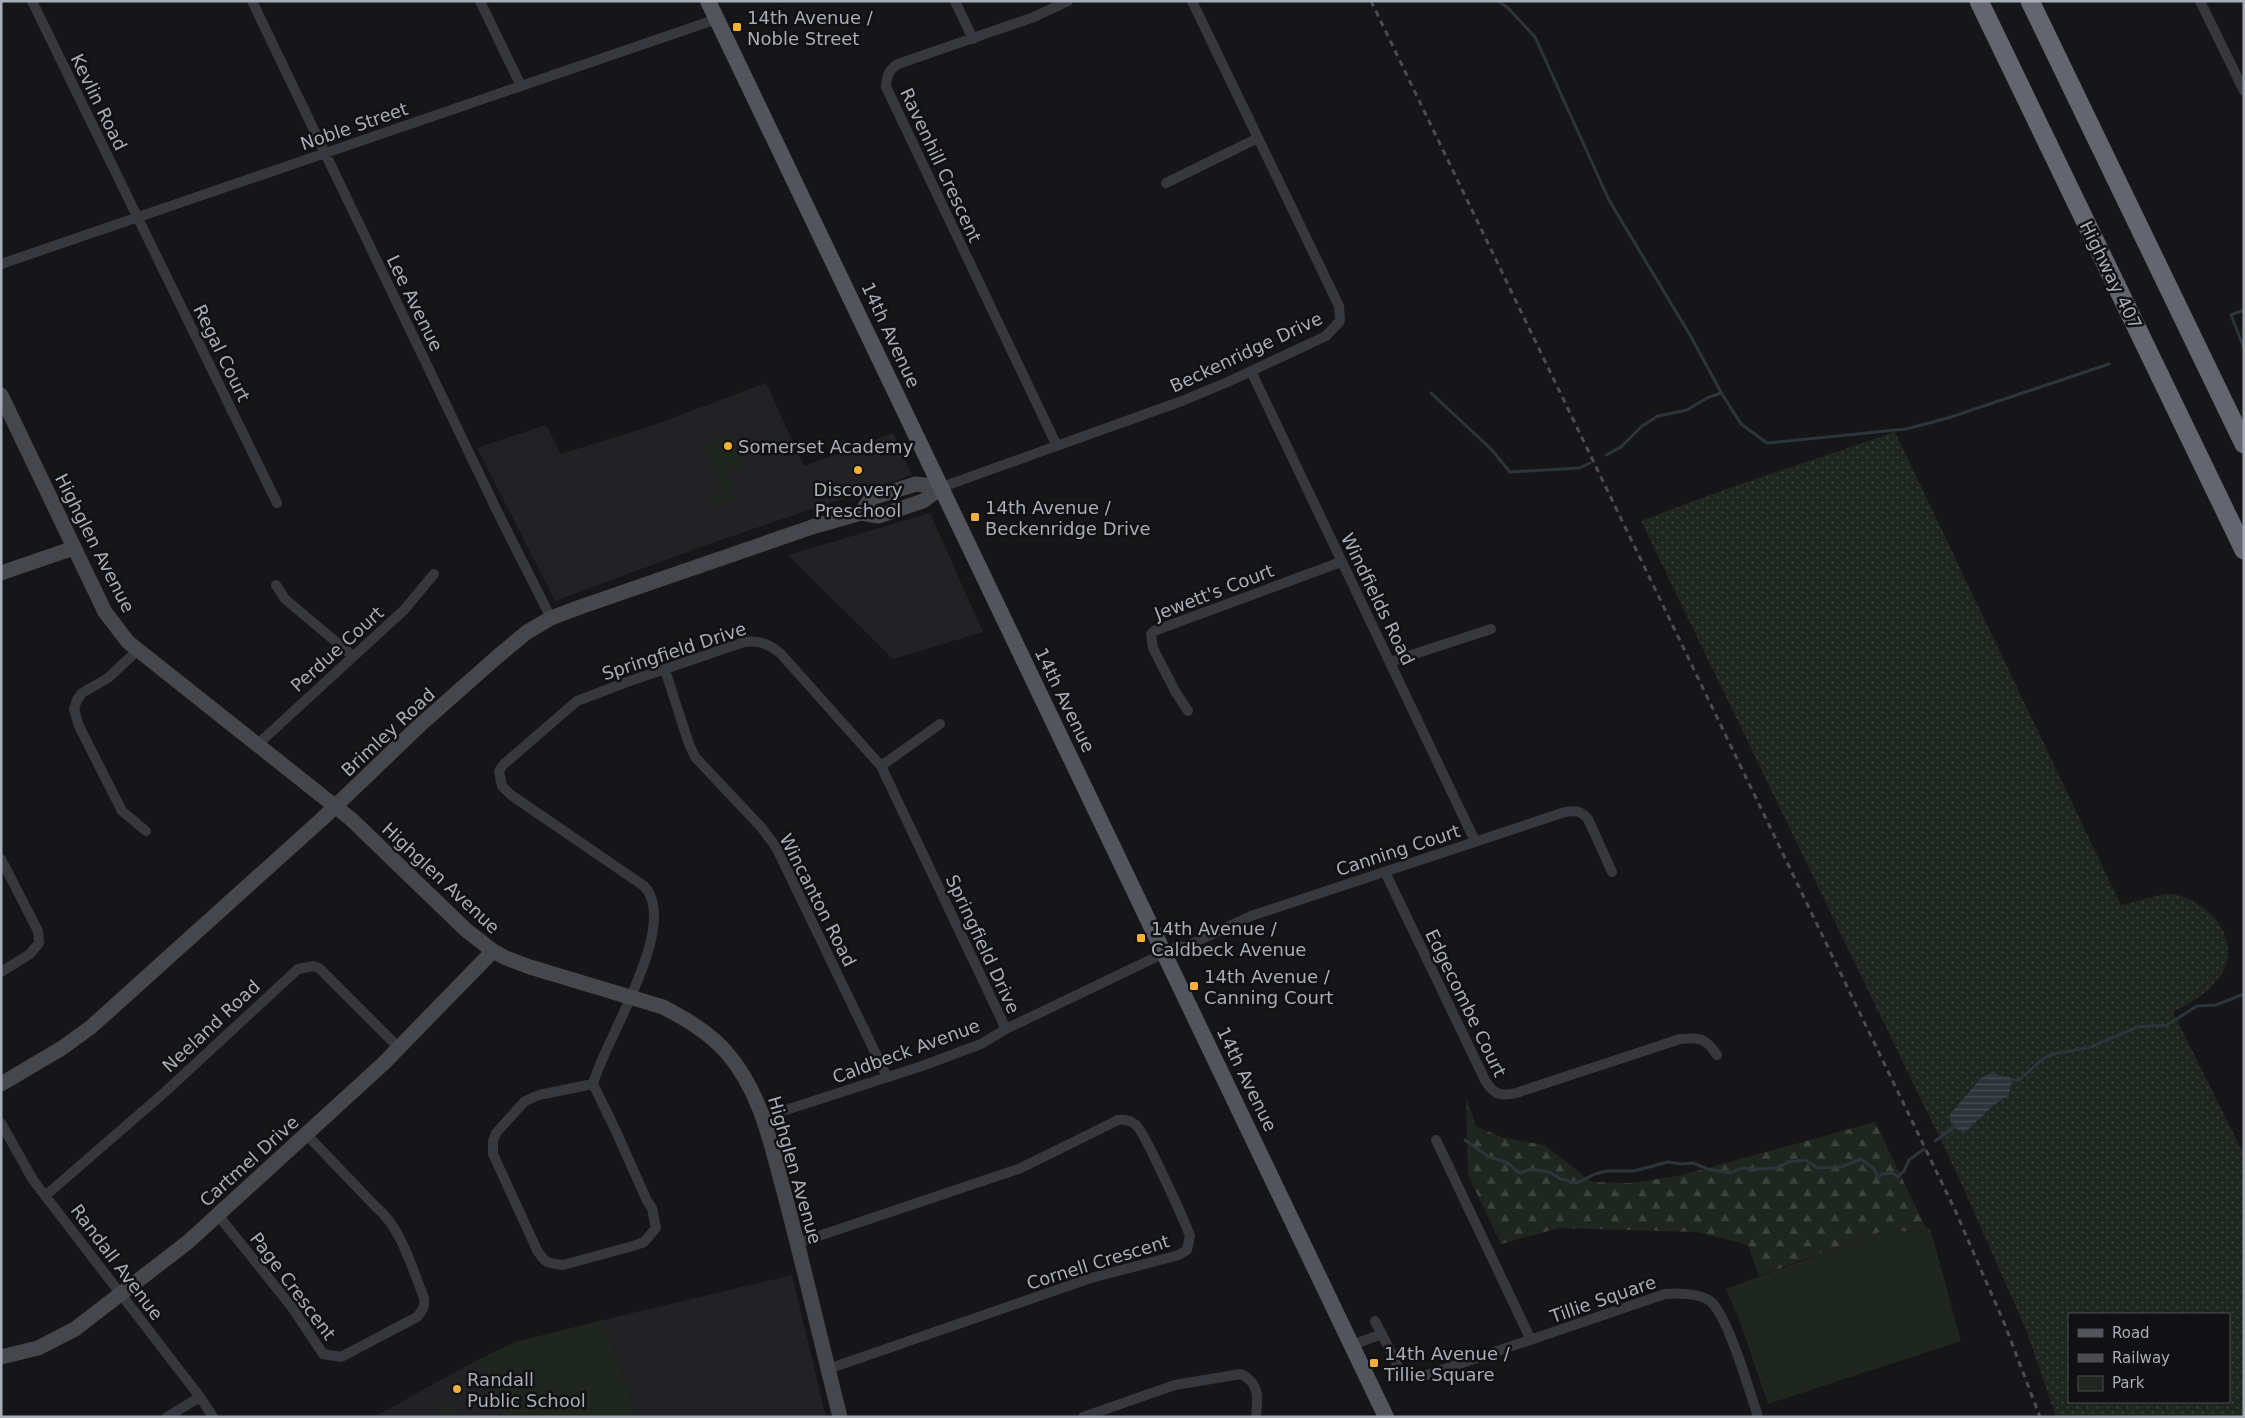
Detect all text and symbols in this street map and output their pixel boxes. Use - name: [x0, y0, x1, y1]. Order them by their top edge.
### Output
- place label: 14th Avenue / Noble Street: [747, 7, 874, 49]
- marker: 14th Avenue / Noble Street: [731, 21, 743, 33]
- street label: Kevlin Road: [67, 50, 131, 154]
- street label: Ravenhill Crescent: [896, 84, 986, 246]
- street label: Noble Street: [297, 98, 411, 154]
- street label: Highway 407: [2076, 217, 2146, 333]
- street label: Lee Avenue: [383, 251, 447, 355]
- street label: 14th Avenue: [857, 279, 925, 391]
- street label: Regal Court: [189, 301, 255, 405]
- street label: Beckenridge Drive: [1167, 307, 1325, 397]
- place label: Somerset Academy: [738, 436, 914, 457]
- marker: Somerset Academy: [722, 440, 734, 452]
- marker: Discovery Preschool: [852, 464, 864, 476]
- street label: Highglen Avenue: [51, 470, 139, 616]
- place label: Discovery Preschool: [814, 479, 903, 521]
- place label: 14th Avenue / Beckenridge Drive: [985, 497, 1151, 539]
- marker: 14th Avenue / Beckenridge Drive: [969, 511, 981, 523]
- street label: Windfields Road: [1337, 530, 1419, 668]
- street label: Jewett's Court: [1151, 560, 1276, 625]
- street label: Perdue Court: [286, 602, 388, 696]
- street label: Springfield Drive: [599, 618, 749, 684]
- street label: 14th Avenue: [1031, 644, 1099, 756]
- street label: Brimley Road: [337, 683, 439, 781]
- street label: Highglen Avenue: [378, 818, 504, 938]
- street label: Canning Court: [1333, 820, 1463, 880]
- street label: Wincanton Road: [775, 830, 861, 970]
- street label: Springfield Drive: [942, 871, 1024, 1017]
- place label: 14th Avenue / Caldbeck Avenue: [1151, 918, 1306, 960]
- street label: Edgecombe Court: [1421, 926, 1511, 1080]
- marker: 14th Avenue / Caldbeck Avenue: [1135, 932, 1147, 944]
- place label: 14th Avenue / Canning Court: [1204, 966, 1333, 1008]
- street label: Neeland Road: [158, 976, 264, 1076]
- marker: 14th Avenue / Canning Court: [1188, 980, 1200, 992]
- street label: Caldbeck Avenue: [829, 1015, 983, 1087]
- street label: 14th Avenue: [1213, 1023, 1281, 1135]
- street label: Highglen Avenue: [764, 1094, 826, 1246]
- street label: Cartmel Drive: [195, 1111, 303, 1211]
- street label: Randall Avenue: [67, 1200, 167, 1324]
- street label: Page Crescent: [246, 1228, 340, 1344]
- street label: Cornell Crescent: [1024, 1230, 1172, 1294]
- street label: Tillie Square: [1546, 1271, 1659, 1327]
- legend: [2068, 1313, 2230, 1403]
- text: Road: [2112, 1324, 2150, 1342]
- place label: 14th Avenue / Tillie Square: [1383, 1343, 1511, 1385]
- text: Railway: [2112, 1349, 2170, 1367]
- marker: 14th Avenue / Tillie Square: [1368, 1357, 1380, 1369]
- place label: Randall Public School: [467, 1369, 586, 1411]
- text: Park: [2112, 1374, 2145, 1392]
- marker: Randall Public School: [451, 1383, 463, 1395]

